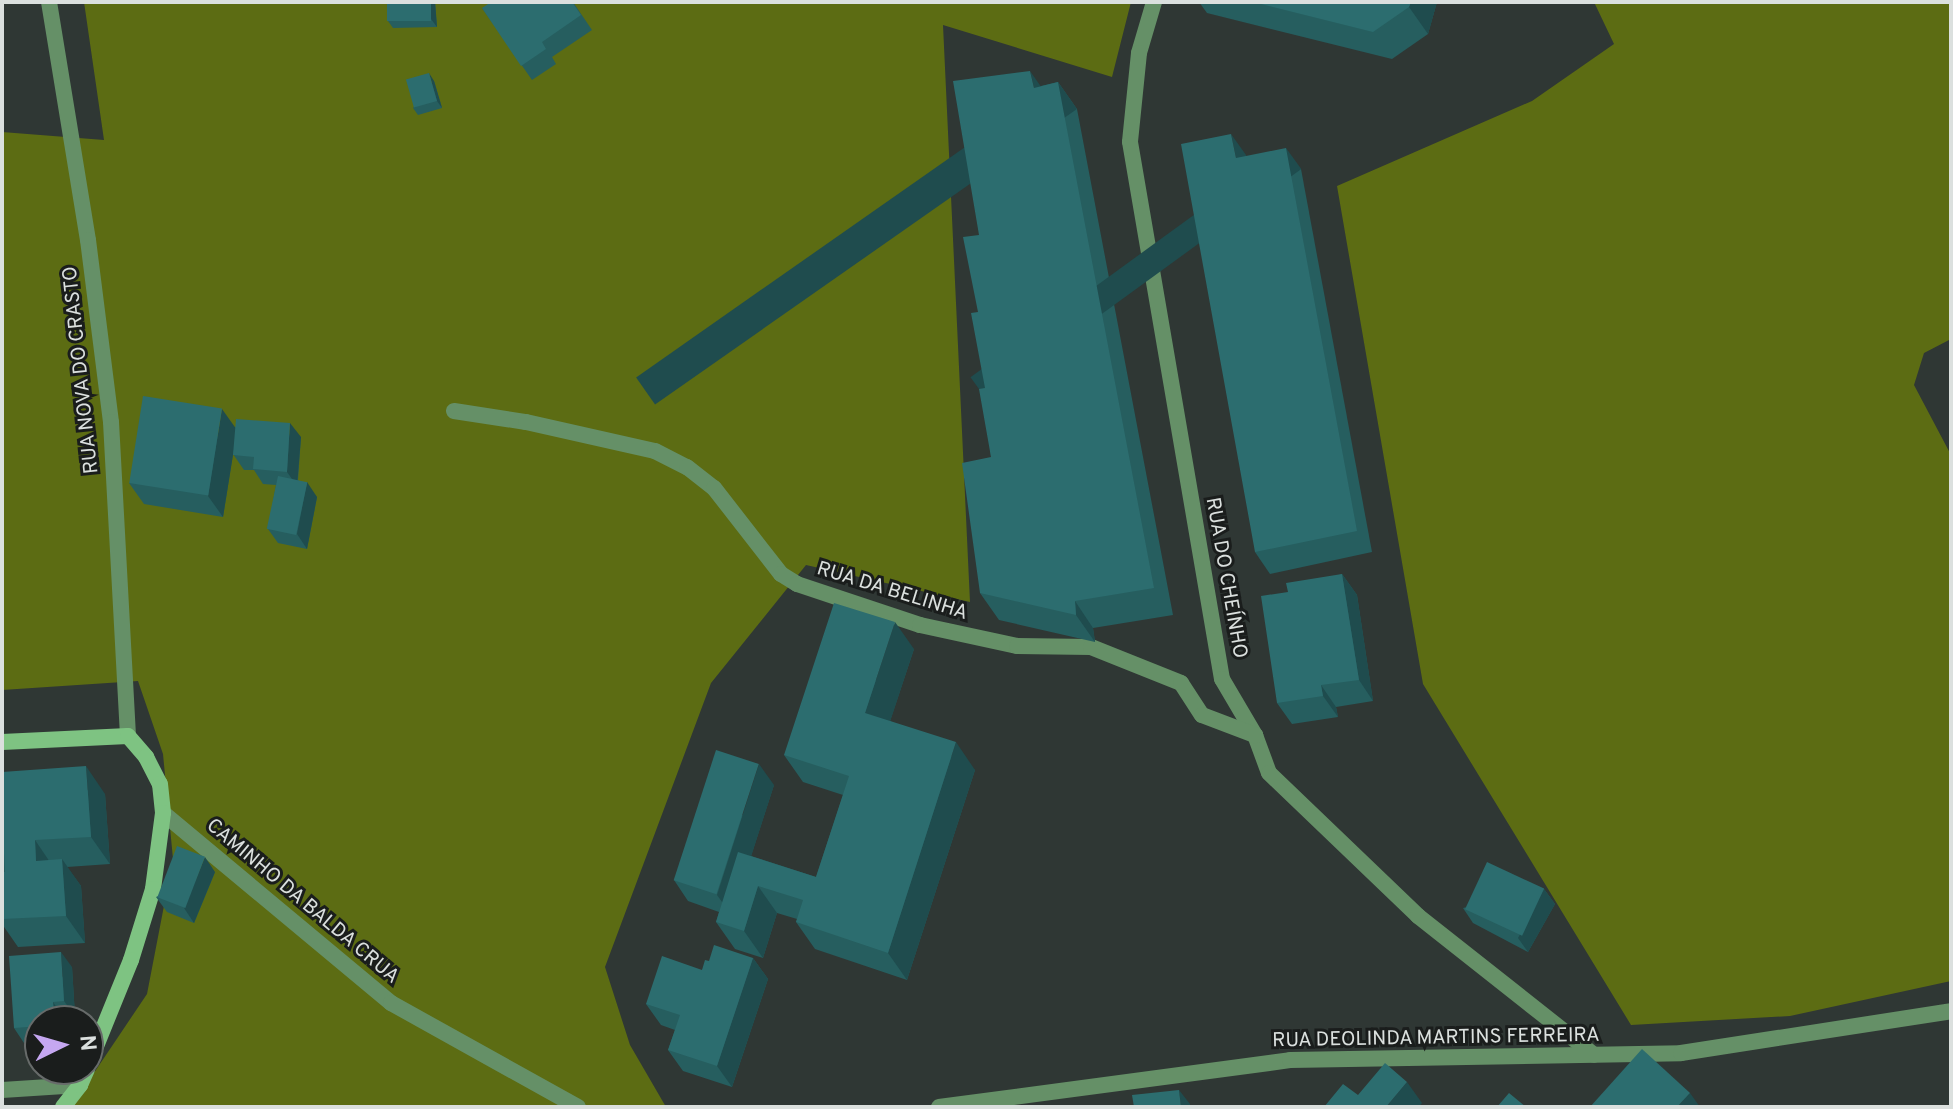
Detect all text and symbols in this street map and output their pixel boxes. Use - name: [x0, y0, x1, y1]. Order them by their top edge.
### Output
- street label: RUA NOVA DO CRASTO: [59, 264, 105, 476]
- street label: RUA DO CHEÍNHO: [1199, 495, 1251, 661]
- street label: RUA DA BELINHA: [813, 557, 971, 627]
- street label: CAMINHO DA BALDA CRUA: [200, 814, 404, 990]
- north arrow: [24, 1005, 104, 1085]
- street label: RUA DEOLINDA MARTINS FERREIRA: [1271, 1024, 1601, 1054]
- text: N: [72, 1034, 101, 1052]

